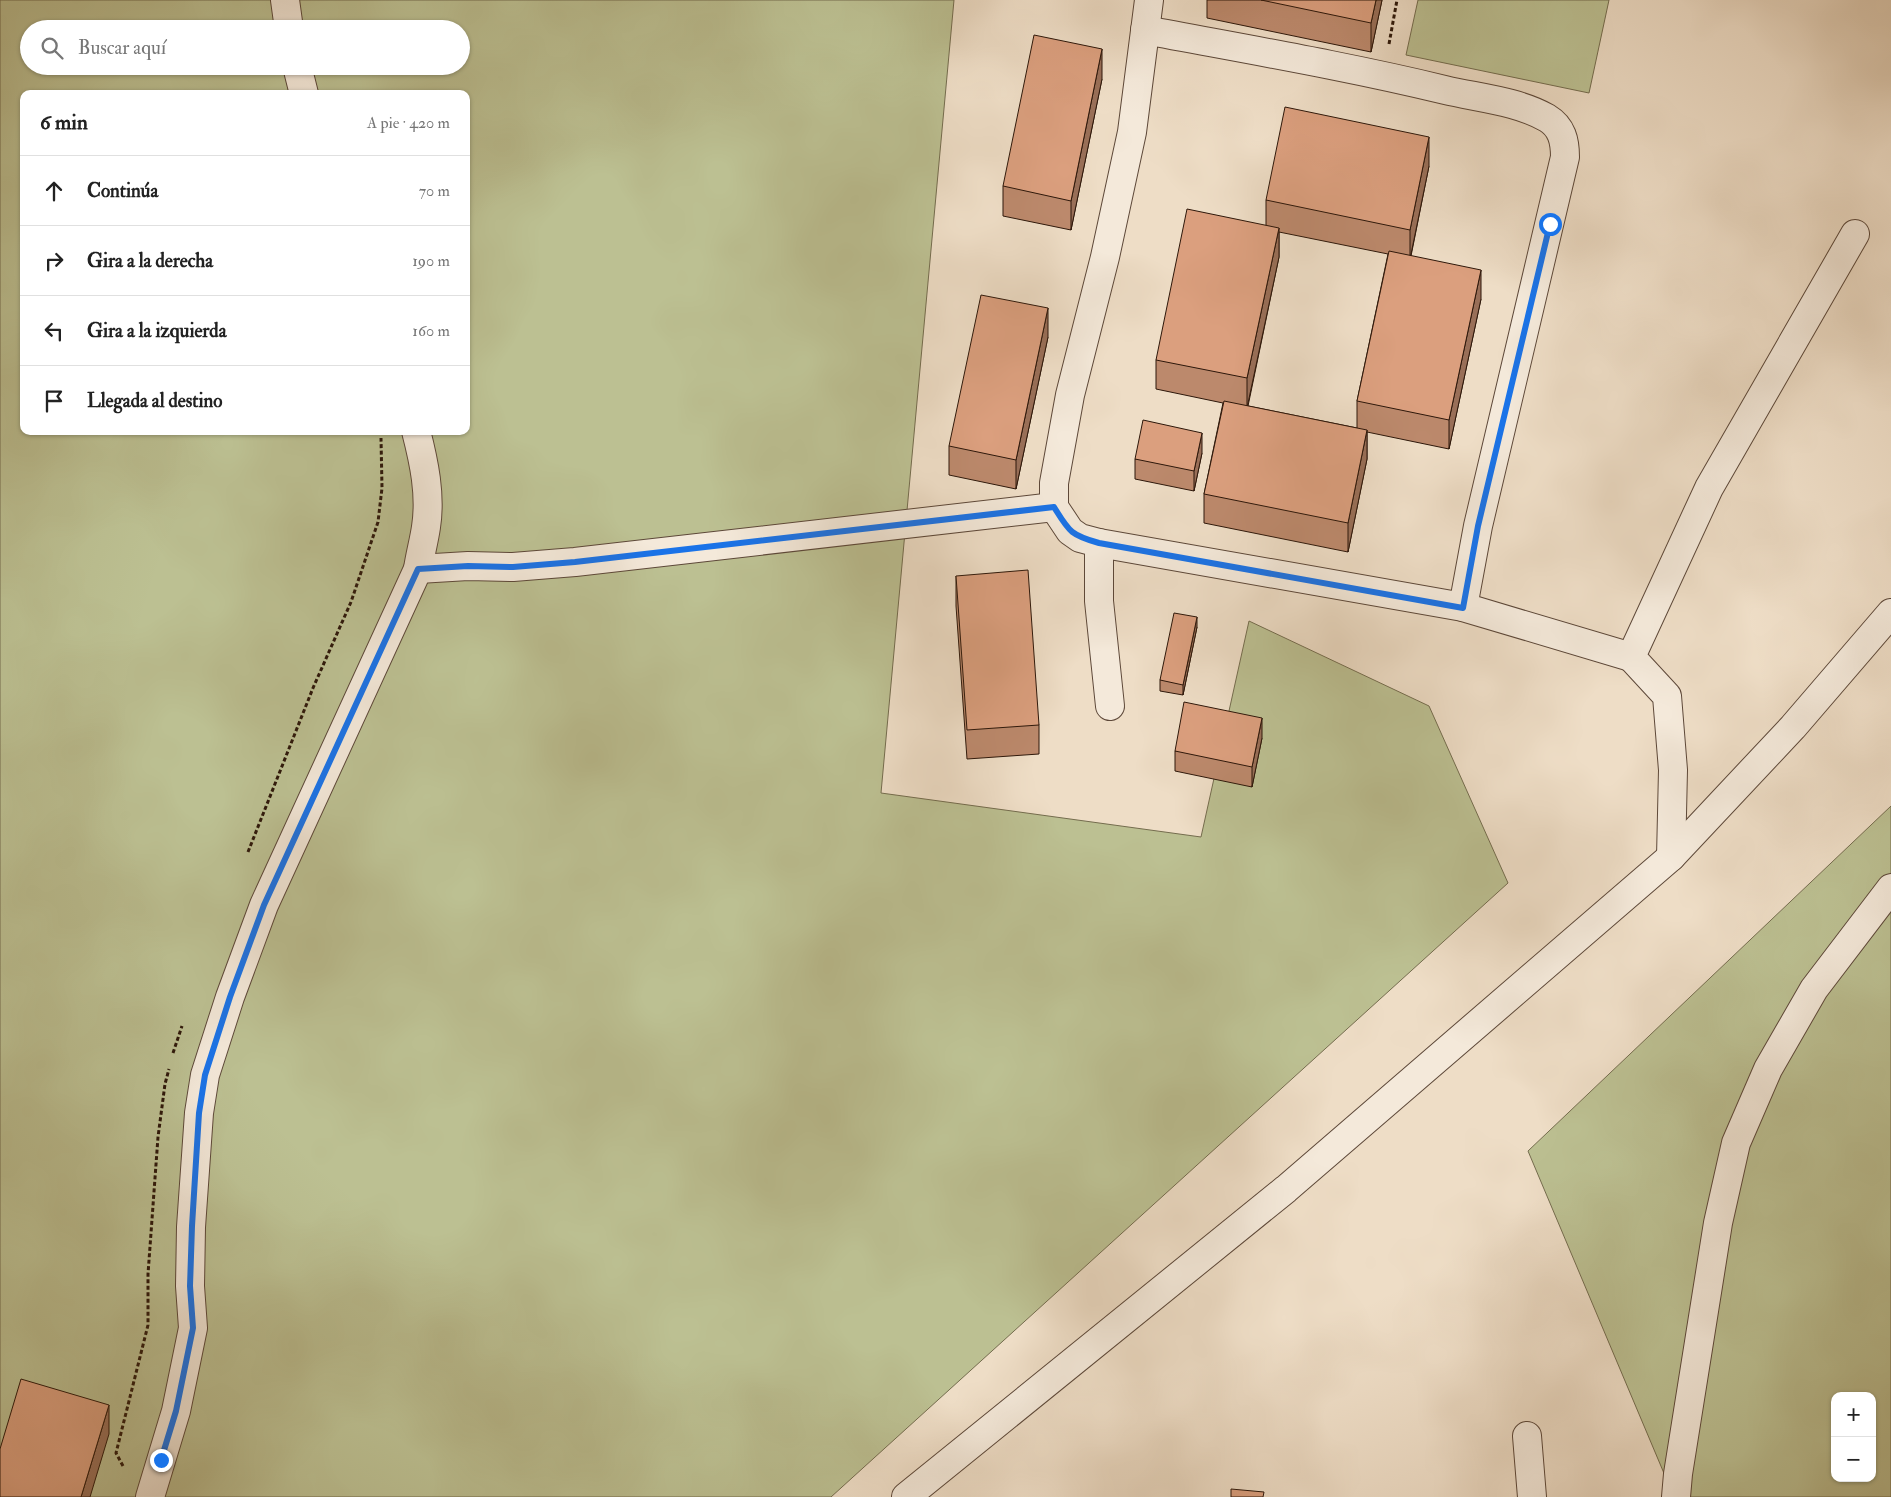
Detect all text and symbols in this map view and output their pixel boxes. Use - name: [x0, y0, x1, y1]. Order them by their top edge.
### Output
- search box: [20, 20, 470, 75]
- icon: search: [38, 34, 66, 62]
- text: Buscar aquí: [78, 36, 166, 60]
- text: 6 min: [40, 109, 88, 136]
- text: A pie · 420 m: [367, 113, 450, 133]
- icon: ahead: [40, 177, 68, 205]
- text: Continúa: [87, 179, 158, 203]
- text: 70 m: [419, 181, 450, 201]
- route start: [1539, 213, 1562, 236]
- icon: right: [40, 247, 68, 275]
- text: Gira a la derecha: [87, 249, 213, 273]
- text: 190 m: [412, 251, 450, 271]
- icon: left: [40, 317, 68, 345]
- text: Gira a la izquierda: [87, 319, 226, 343]
- text: 160 m: [412, 321, 450, 341]
- icon: arrive: [40, 387, 68, 415]
- text: Llegada al destino: [87, 389, 222, 413]
- map controls: [1831, 1392, 1876, 1482]
- button: +: [1831, 1392, 1876, 1437]
- button: −: [1831, 1437, 1876, 1482]
- route end: [150, 1449, 173, 1472]

